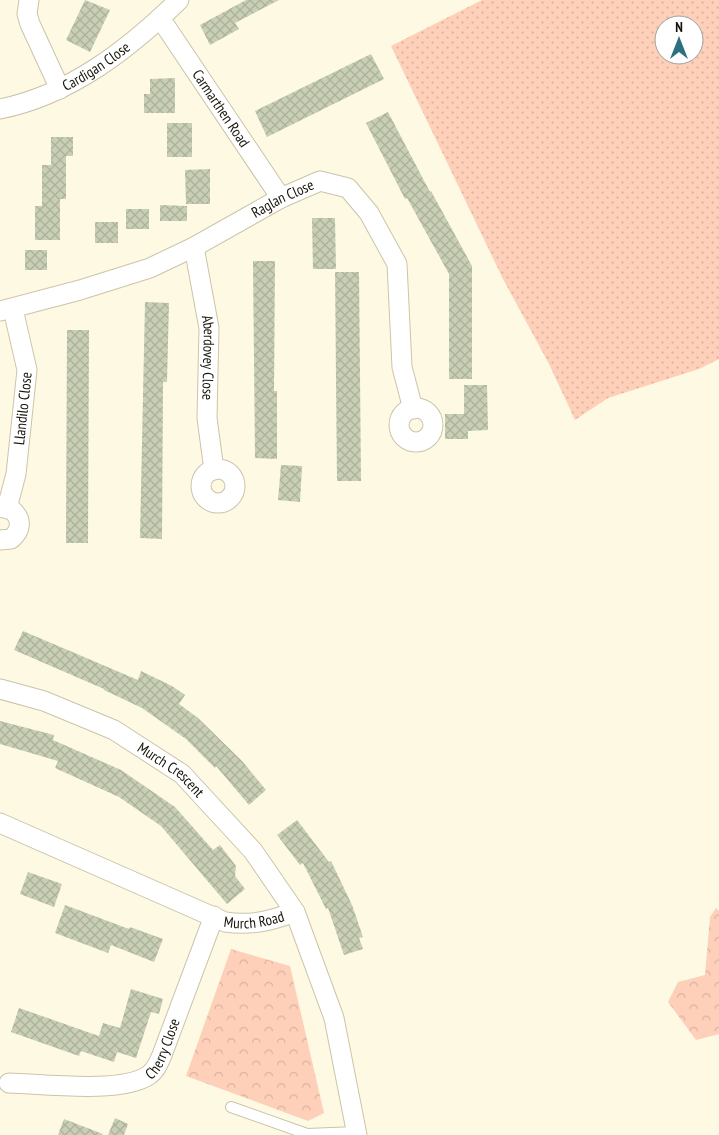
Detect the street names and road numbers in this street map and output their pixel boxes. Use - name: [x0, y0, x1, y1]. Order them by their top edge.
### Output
- street label: Cardigan Close: [59, 37, 134, 95]
- street label: Carmarthen Road: [188, 66, 254, 151]
- street label: Raglan Close: [248, 175, 317, 222]
- street label: Aberdovey Close: [198, 313, 219, 400]
- street label: Llandilo Close: [9, 371, 36, 446]
- street label: Murch Crescent: [134, 738, 209, 801]
- street label: Murch Road: [223, 906, 286, 932]
- street label: Cherry Close: [141, 1016, 184, 1083]

